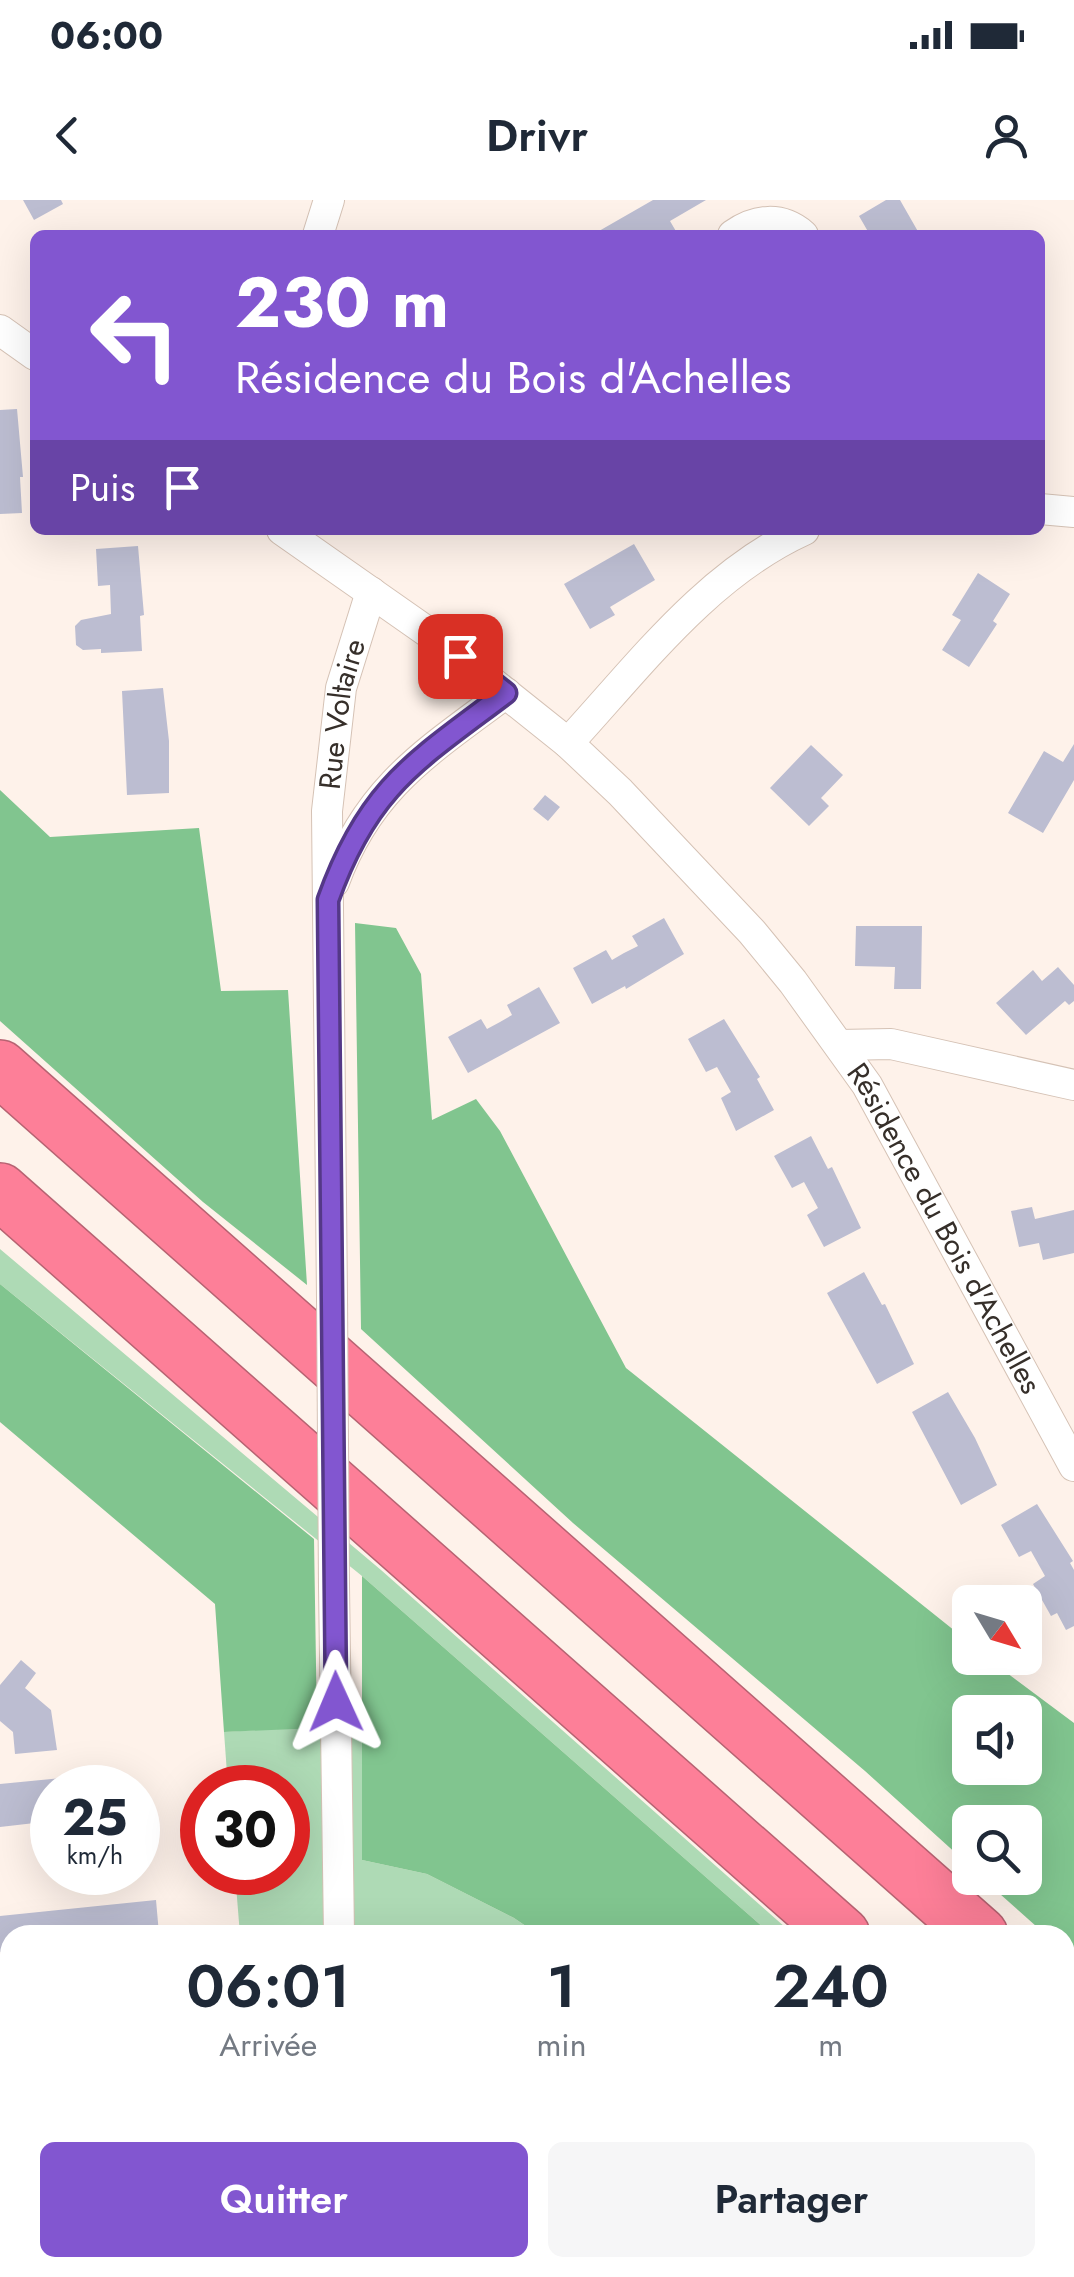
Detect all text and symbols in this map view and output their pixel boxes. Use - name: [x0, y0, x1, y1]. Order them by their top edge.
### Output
- text: 06:00: [50, 8, 163, 63]
- text: Drivr: [486, 103, 588, 168]
- icon: back: [40, 108, 95, 163]
- icon: person: [979, 108, 1034, 163]
- text: 230 m: [235, 252, 449, 353]
- icon: left: [70, 270, 200, 400]
- text: Résidence du Bois d'Achelles: [235, 345, 791, 410]
- text: Puis: [70, 460, 135, 515]
- icon: arrive: [155, 460, 210, 515]
- pin: [418, 614, 503, 699]
- icon: arrive: [433, 629, 488, 684]
- street label: Rue Voltaire: [308, 633, 376, 792]
- street label: Résidence du Bois d'Achelles: [837, 1054, 1053, 1401]
- north arrow: [952, 1585, 1042, 1675]
- map controls: [952, 1585, 1042, 1895]
- position arrow: [284, 1650, 388, 1754]
- button: sound: [952, 1695, 1042, 1785]
- speed limit sign: 30: [180, 1765, 310, 1895]
- text: 25: [62, 1781, 128, 1854]
- button: search: [952, 1805, 1042, 1895]
- text: km/h: [67, 1837, 123, 1873]
- text: 06:01: [186, 1943, 350, 2030]
- text: 1: [547, 1943, 576, 2030]
- text: 240: [773, 1943, 889, 2030]
- text: Arrivée: [219, 2022, 317, 2068]
- text: min: [536, 2022, 586, 2068]
- text: m: [818, 2022, 843, 2068]
- button: Quitter: [40, 2142, 528, 2257]
- button: Partager: [548, 2142, 1035, 2257]

